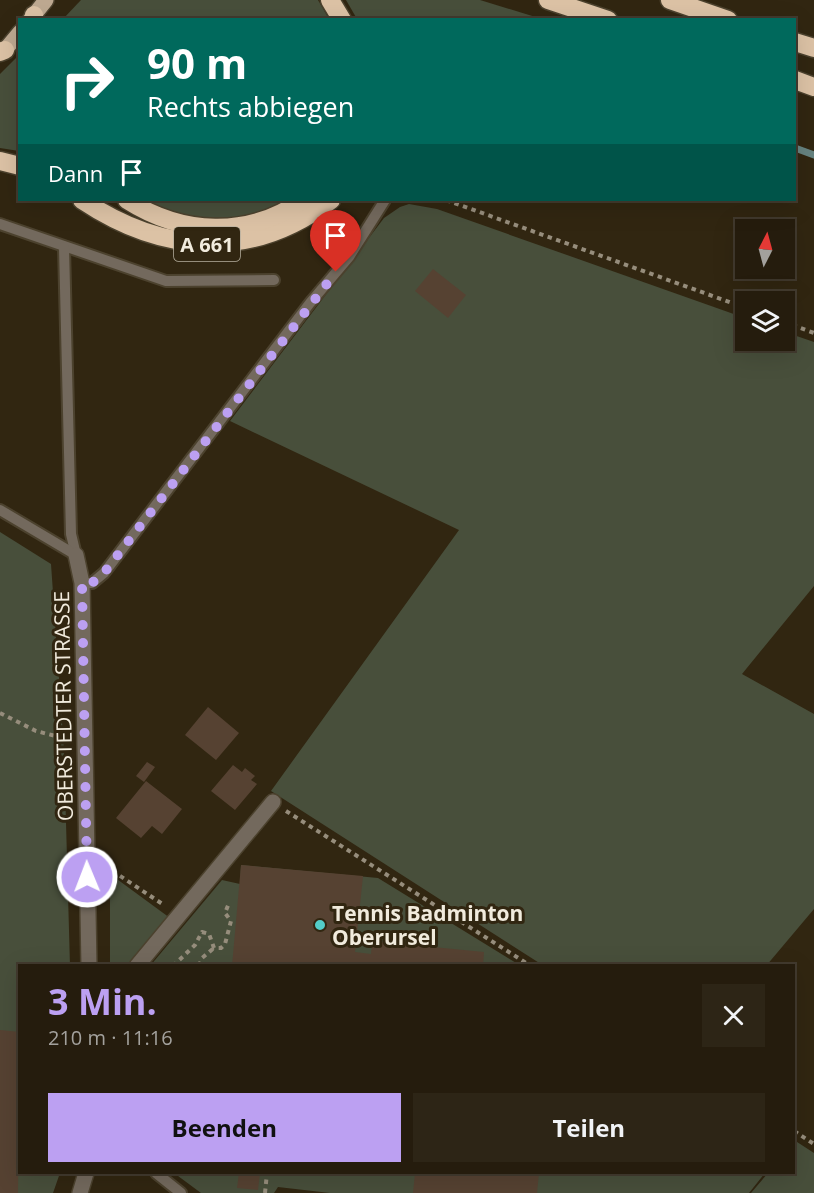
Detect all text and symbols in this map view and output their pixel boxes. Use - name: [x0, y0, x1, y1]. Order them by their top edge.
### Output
- text: 90 m: [147, 34, 247, 91]
- icon: right: [48, 42, 126, 120]
- text: Rechts abbiegen: [147, 88, 354, 125]
- icon: arrive: [115, 156, 148, 189]
- text: Dann: [48, 158, 103, 188]
- pin: [310, 210, 361, 272]
- icon: arrive: [319, 219, 352, 252]
- north arrow: [735, 219, 795, 279]
- map controls: [735, 219, 795, 351]
- road number: A 661: [174, 227, 240, 261]
- button: layers: [735, 291, 795, 351]
- street label: OBERSTEDTER STRASSE: [47, 591, 79, 821]
- position arrow: [55, 845, 119, 909]
- place label: Tennis Badminton Oberursel: [332, 899, 523, 951]
- marker: Tennis Badminton Oberursel: [313, 918, 327, 932]
- text: 3 Min.: [48, 977, 157, 1026]
- button: close: [702, 984, 765, 1047]
- text: 210 m · 11:16: [48, 1024, 173, 1051]
- button: Beenden: [48, 1093, 401, 1162]
- button: Teilen: [413, 1093, 765, 1162]

